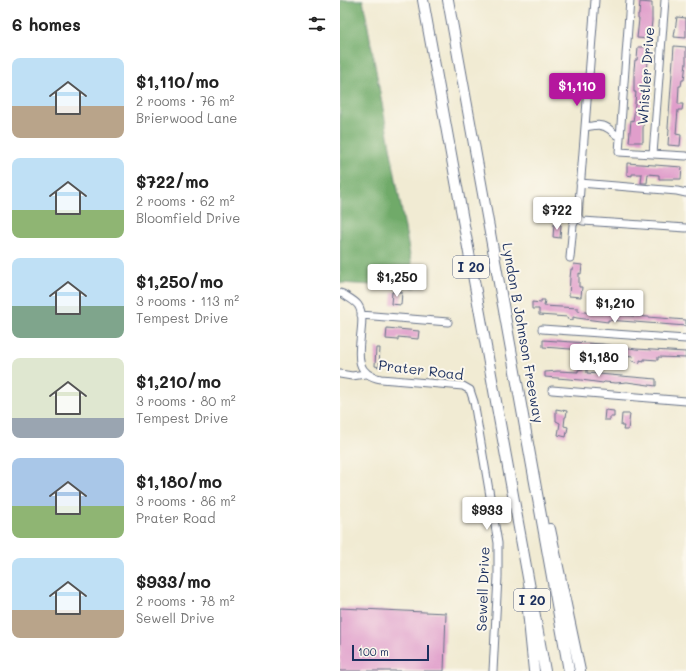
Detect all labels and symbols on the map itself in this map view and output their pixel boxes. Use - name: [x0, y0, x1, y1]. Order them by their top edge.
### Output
- street label: Whistler Drive: [633, 26, 658, 126]
- pin: $1,110: [544, 73, 610, 107]
- pin: $722: [533, 197, 581, 231]
- street label: Lyndon B Johnson Freeway: [498, 241, 549, 425]
- road number: I 20: [453, 256, 489, 278]
- pin: $1,250: [364, 264, 430, 298]
- pin: $1,210: [582, 290, 648, 324]
- pin: $1,180: [566, 344, 632, 378]
- street label: Prater Road: [377, 355, 465, 384]
- pin: $933: [463, 497, 511, 531]
- street label: Sewell Drive: [472, 546, 493, 632]
- road number: I 20: [514, 589, 550, 611]
- scale bar: [352, 643, 429, 662]

